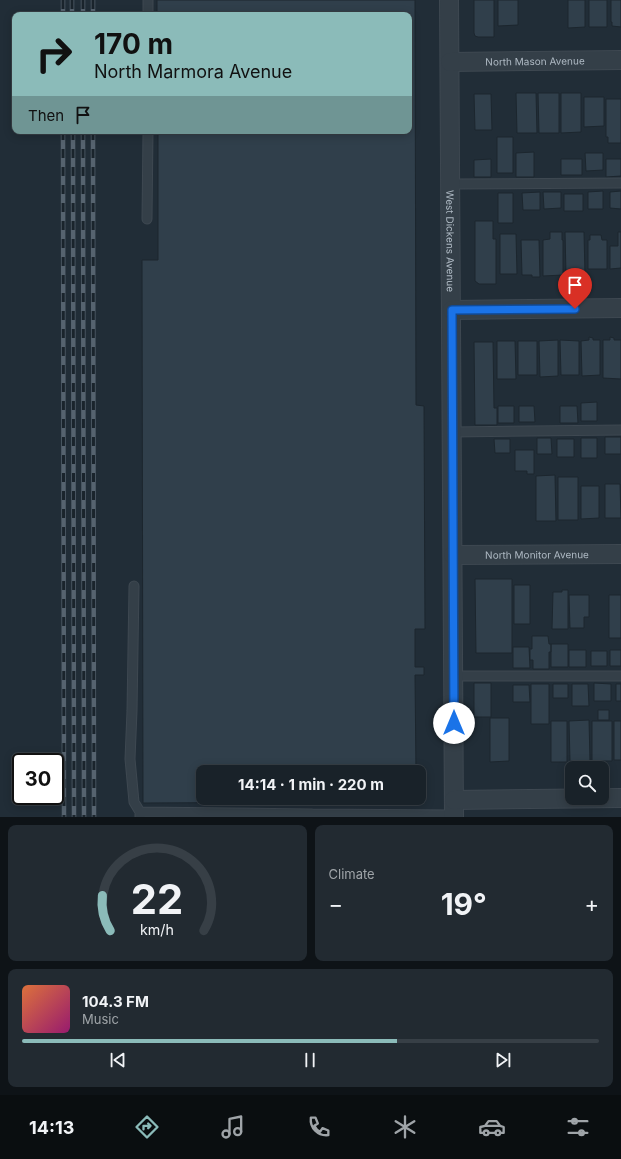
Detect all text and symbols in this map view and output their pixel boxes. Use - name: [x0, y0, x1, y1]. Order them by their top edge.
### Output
- text: 170 m: [94, 27, 173, 61]
- icon: right: [28, 28, 80, 80]
- street label: North Mason Avenue: [485, 54, 585, 68]
- text: North Marmora Avenue: [94, 61, 292, 82]
- icon: arrive: [72, 104, 94, 126]
- text: Then: [28, 106, 64, 125]
- street label: West Dickens Avenue: [444, 190, 457, 292]
- pin: [558, 268, 592, 309]
- icon: arrive: [564, 274, 586, 296]
- street label: North Monitor Avenue: [485, 548, 589, 561]
- position arrow: [433, 702, 475, 744]
- speed limit sign: 30: [12, 753, 64, 805]
- map controls: [565, 761, 609, 805]
- button: search: [565, 761, 609, 805]
- text: 14:14 · 1 min · 220 m: [238, 775, 384, 794]
- text: Climate: [329, 866, 375, 882]
- text: 22: [131, 874, 183, 924]
- text: 19°: [441, 886, 487, 922]
- text: −: [329, 891, 343, 917]
- text: +: [584, 891, 599, 917]
- text: km/h: [140, 921, 174, 938]
- text: 104.3 FM: [82, 992, 149, 1011]
- text: Music: [82, 1011, 119, 1027]
- icon: previous: [107, 1049, 129, 1071]
- icon: pause: [299, 1049, 321, 1071]
- icon: next: [492, 1049, 514, 1071]
- icon: directions: [133, 1113, 161, 1141]
- icon: music: [219, 1113, 247, 1141]
- icon: phone: [305, 1113, 333, 1141]
- icon: climate: [391, 1113, 419, 1141]
- icon: car: [478, 1113, 506, 1141]
- icon: filters: [564, 1113, 592, 1141]
- text: 14:13: [29, 1117, 74, 1138]

